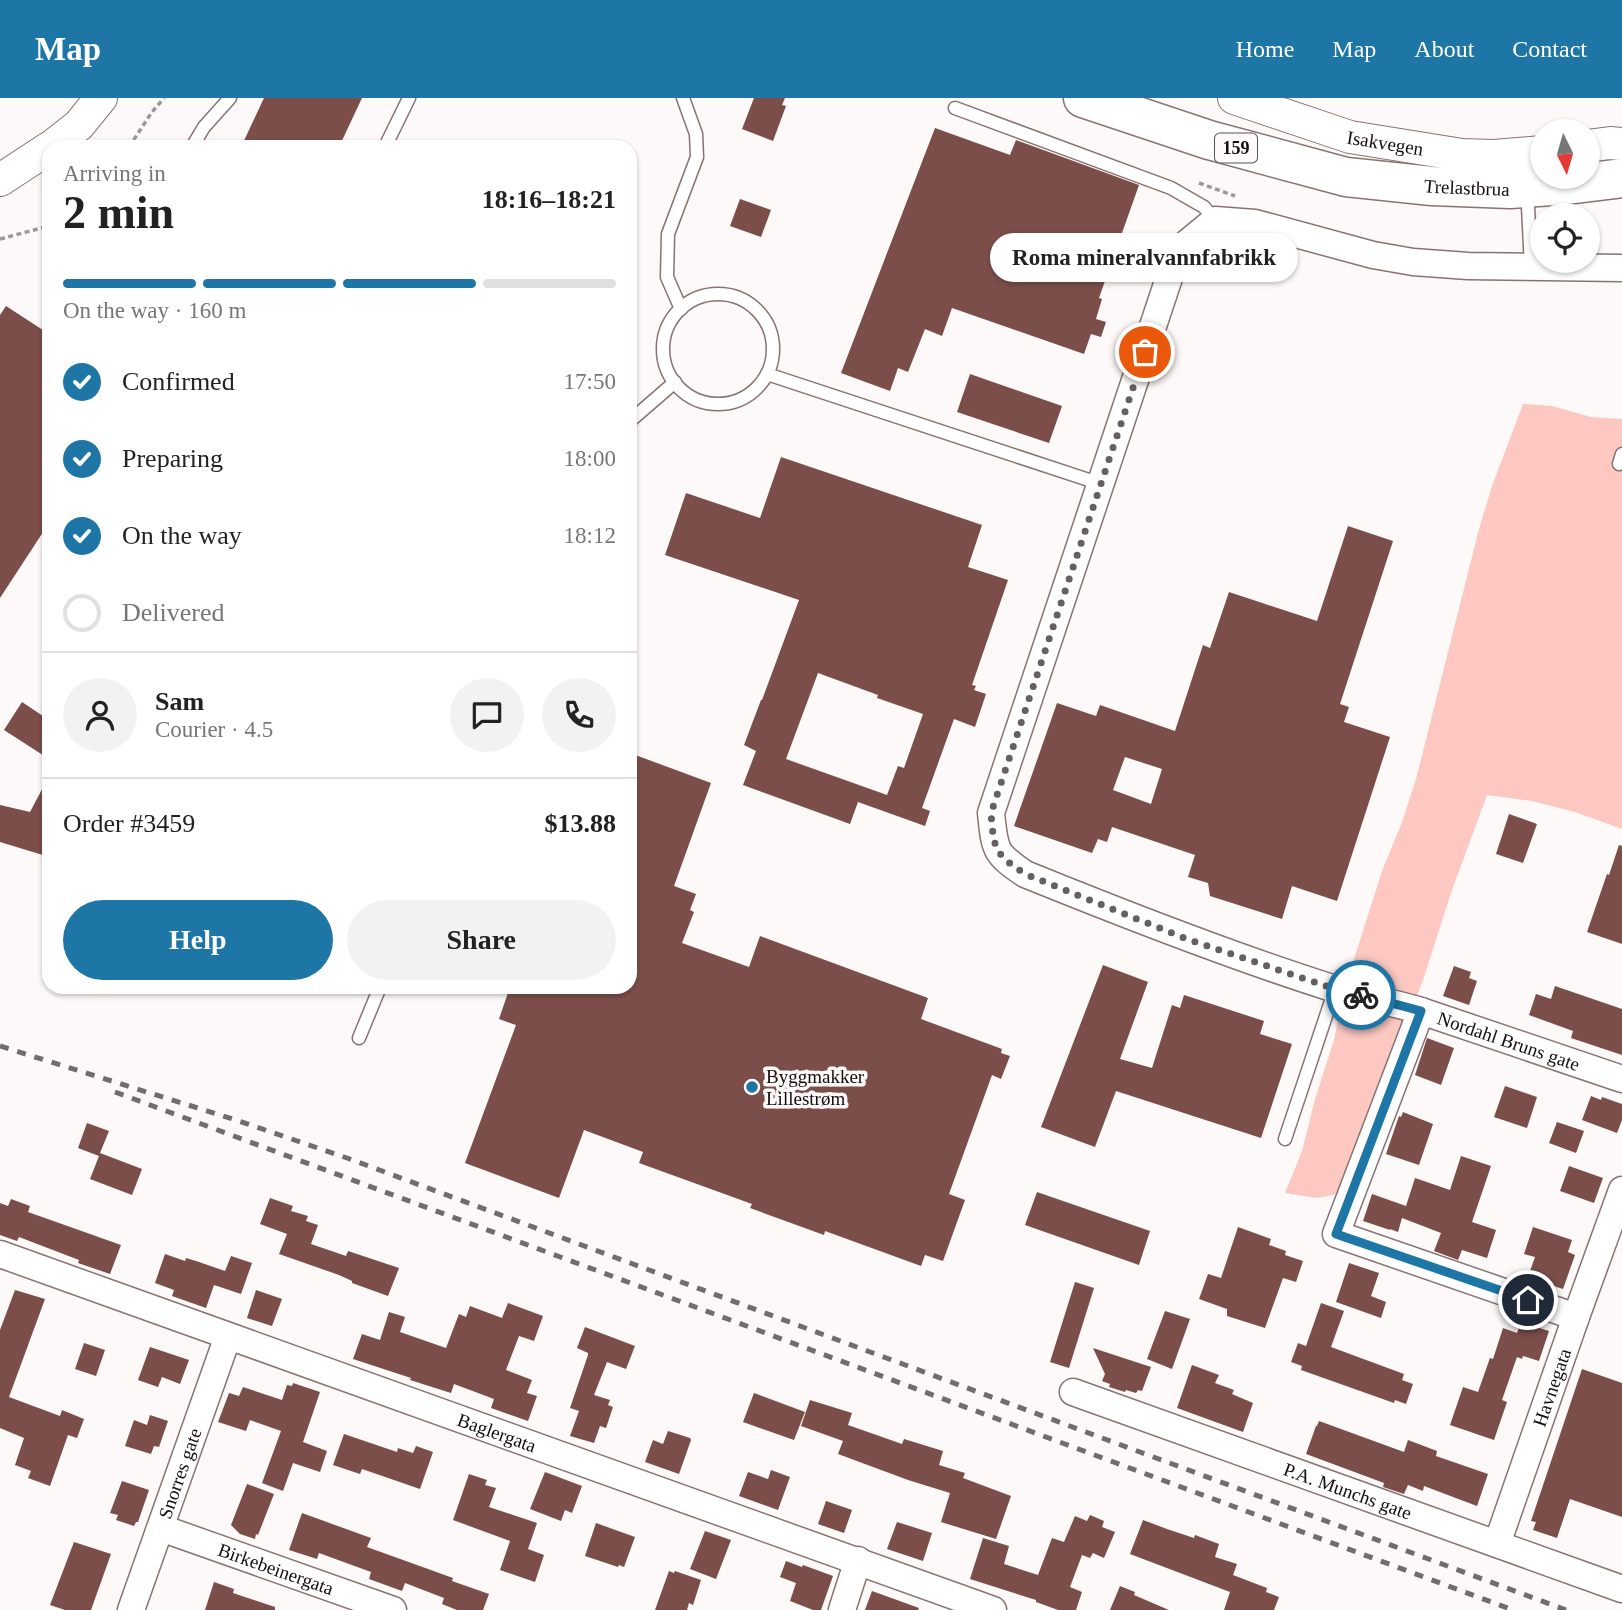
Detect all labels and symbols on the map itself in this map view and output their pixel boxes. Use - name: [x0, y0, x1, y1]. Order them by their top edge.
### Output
- north arrow: [1530, 119, 1600, 189]
- street label: Isakvegen: [1345, 127, 1425, 160]
- road number: 159: [1215, 134, 1257, 162]
- street label: Trelastbrua: [1423, 175, 1511, 200]
- callout: Roma mineralvannfabrikk: [991, 233, 1299, 282]
- pin: [1115, 322, 1175, 382]
- courier: [1326, 960, 1396, 1030]
- street label: Nordahl Bruns gate: [1435, 1007, 1582, 1075]
- place label: Byggmakker Lillestrøm: [766, 1066, 865, 1109]
- marker: Byggmakker Lillestrøm: [744, 1079, 760, 1095]
- pin: [1498, 1270, 1558, 1330]
- street label: Havnegata: [1529, 1345, 1575, 1429]
- street label: Baglergata: [455, 1409, 540, 1457]
- street label: Snorres gate: [154, 1425, 206, 1522]
- street label: P.A. Munchs gate: [1281, 1459, 1414, 1524]
- street label: Birkebeinergata: [215, 1539, 337, 1599]

